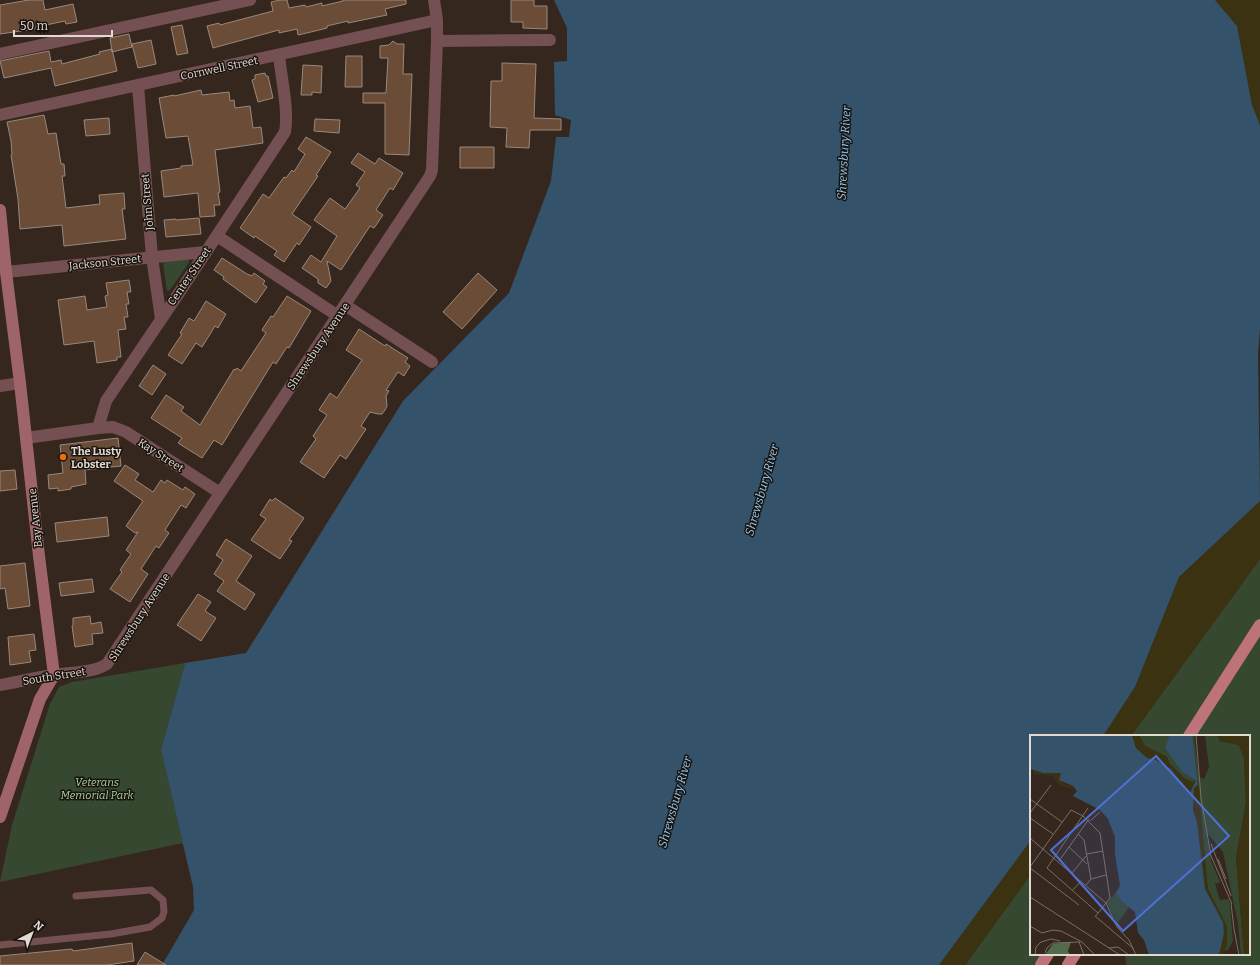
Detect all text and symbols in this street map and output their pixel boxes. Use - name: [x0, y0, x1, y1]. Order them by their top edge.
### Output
- scale bar: [14, 12, 112, 38]
- text: 50 m: [20, 19, 49, 33]
- street label: Cornwell Street: [179, 54, 259, 83]
- water label: Shrewsbury River: [835, 104, 854, 201]
- street label: John Street: [139, 173, 157, 232]
- street label: Center Street: [165, 245, 214, 308]
- street label: Jackson Street: [67, 252, 142, 273]
- street label: Shrewsbury Avenue: [284, 300, 352, 392]
- street label: Kay Street: [135, 436, 186, 475]
- water label: Shrewsbury River: [742, 442, 782, 537]
- place label: The Lusty Lobster: [71, 445, 122, 471]
- marker: The Lusty Lobster: [58, 452, 68, 462]
- street label: Bay Avenue: [26, 488, 45, 548]
- street label: Shrewsbury Avenue: [106, 571, 173, 664]
- street label: South Street: [22, 665, 87, 688]
- inset map: [1030, 735, 1250, 955]
- water label: Shrewsbury River: [655, 754, 695, 849]
- park label: Veterans Memorial Park: [60, 776, 135, 802]
- north arrow: [12, 913, 52, 953]
- text: N: [31, 918, 46, 934]

